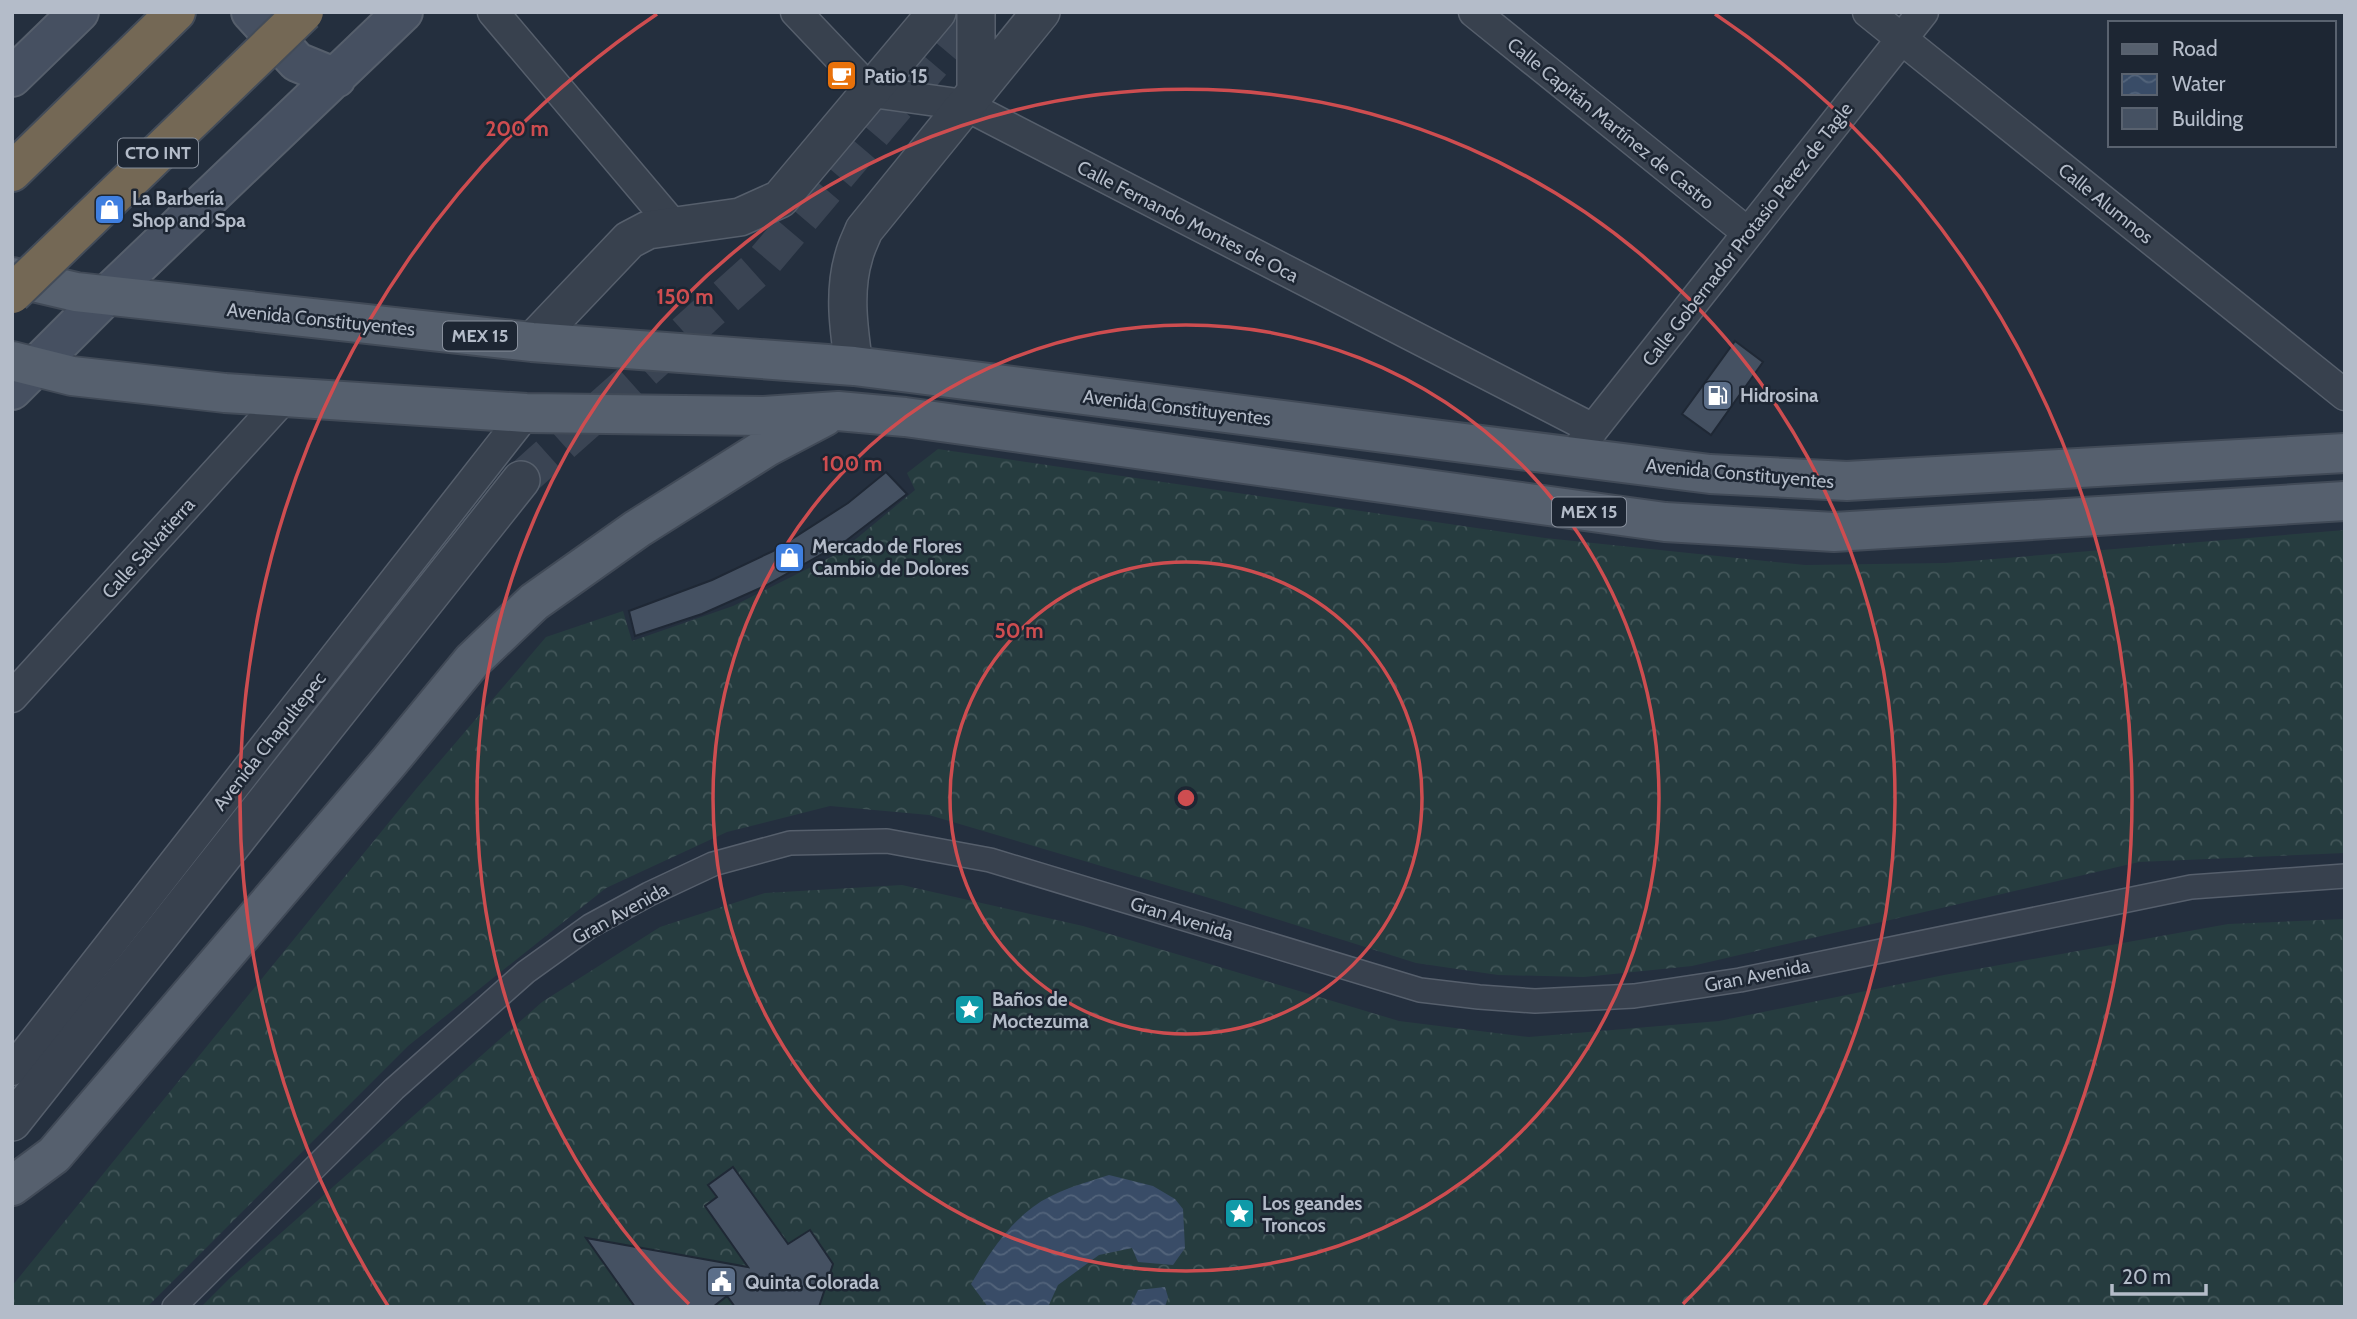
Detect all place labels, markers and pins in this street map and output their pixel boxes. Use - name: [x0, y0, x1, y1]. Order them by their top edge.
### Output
- cafe icon: Patio 15: [824, 59, 858, 93]
- place label: Patio 15: [864, 65, 928, 88]
- place label: La Barbería Shop and Spa: [132, 187, 246, 232]
- shop icon: La Barbería Shop and Spa: [92, 192, 126, 226]
- fuel station icon: Hidrosina: [1700, 378, 1734, 412]
- place label: Hidrosina: [1740, 384, 1819, 407]
- place label: Mercado de Flores Cambio de Dolores: [812, 535, 969, 580]
- shop icon: Mercado de Flores Cambio de Dolores: [772, 540, 806, 574]
- centre of rings: [1174, 786, 1198, 810]
- place label: Baños de Moctezuma: [992, 988, 1089, 1033]
- place icon: Baños de Moctezuma: [952, 993, 986, 1027]
- place label: Los geandes Troncos: [1262, 1192, 1362, 1237]
- place icon: Los geandes Troncos: [1222, 1197, 1256, 1231]
- public building icon: Quinta Colorada: [705, 1265, 739, 1299]
- place label: Quinta Colorada: [745, 1271, 879, 1294]

